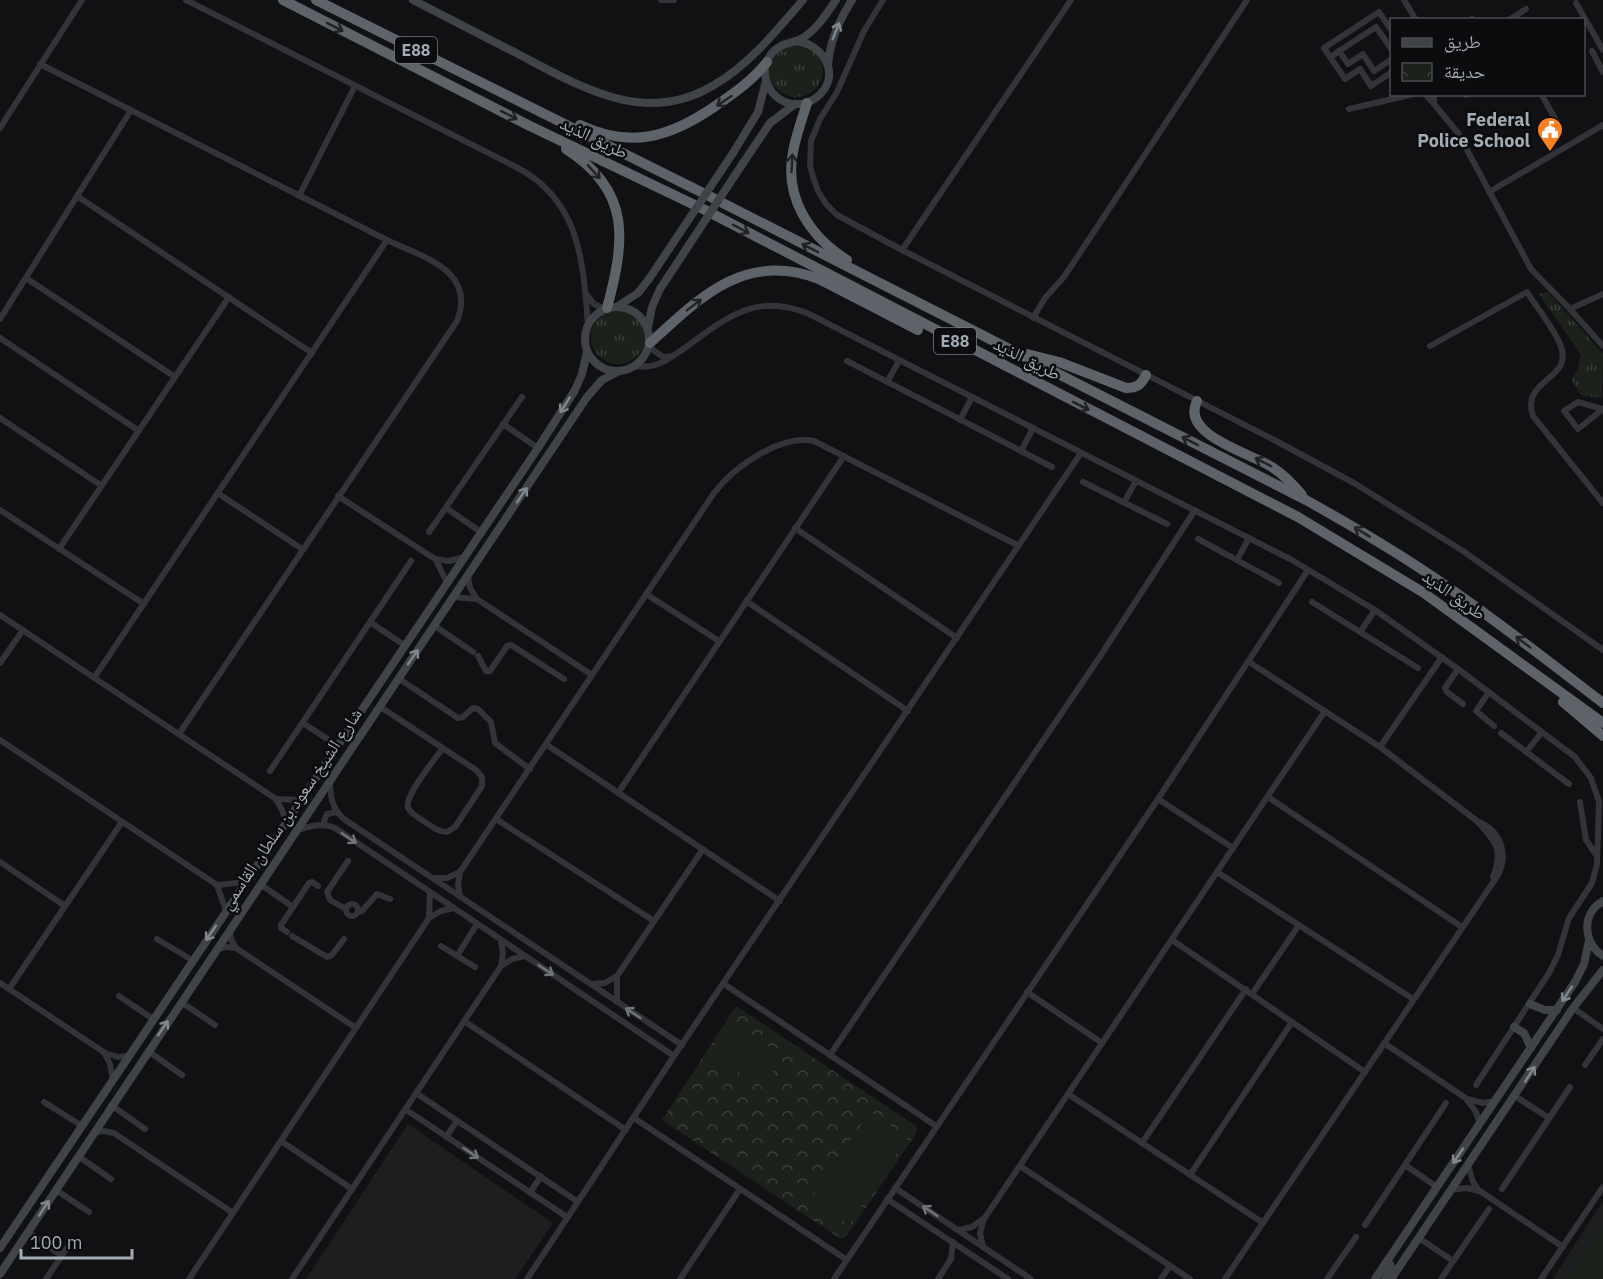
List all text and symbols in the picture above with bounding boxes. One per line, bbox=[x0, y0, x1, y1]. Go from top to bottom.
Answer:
legend bbox=[1390, 18, 1585, 96]
one-way arrow bbox=[326, 21, 344, 33]
one-way arrow bbox=[831, 22, 842, 41]
text: طريق bbox=[1444, 30, 1481, 53]
road number: E88 bbox=[395, 37, 437, 63]
text: حديقة bbox=[1444, 60, 1485, 83]
one-way arrow bbox=[716, 95, 732, 107]
place label: Federal Police School bbox=[1417, 108, 1531, 152]
one-way arrow bbox=[500, 109, 517, 121]
street label: طريق الذيد bbox=[557, 111, 632, 164]
public building icon: Federal Police School bbox=[1535, 115, 1565, 153]
one-way arrow bbox=[786, 153, 797, 173]
one-way arrow bbox=[587, 165, 601, 180]
one-way arrow bbox=[731, 224, 749, 235]
one-way arrow bbox=[802, 242, 820, 253]
one-way arrow bbox=[686, 299, 702, 311]
road number: E88 bbox=[934, 328, 976, 354]
street label: طريق الذيد bbox=[990, 332, 1065, 385]
one-way arrow bbox=[559, 396, 571, 413]
one-way arrow bbox=[1072, 401, 1090, 412]
one-way arrow bbox=[1182, 434, 1200, 446]
one-way arrow bbox=[1254, 456, 1272, 468]
one-way arrow bbox=[516, 487, 528, 504]
one-way arrow bbox=[1354, 526, 1371, 538]
street label: طريق الذيد bbox=[1418, 564, 1491, 625]
one-way arrow bbox=[1516, 636, 1532, 649]
one-way arrow bbox=[407, 649, 419, 666]
street label: شارع الشيخ سعود بن سلطان القاسمي bbox=[214, 703, 370, 916]
one-way arrow bbox=[340, 832, 357, 844]
one-way arrow bbox=[205, 924, 217, 941]
one-way arrow bbox=[537, 964, 553, 976]
one-way arrow bbox=[1561, 985, 1573, 1002]
one-way arrow bbox=[625, 1006, 642, 1018]
one-way arrow bbox=[157, 1019, 170, 1036]
one-way arrow bbox=[1524, 1066, 1536, 1083]
one-way arrow bbox=[1452, 1147, 1464, 1163]
one-way arrow bbox=[462, 1148, 479, 1160]
one-way arrow bbox=[38, 1200, 50, 1216]
one-way arrow bbox=[922, 1205, 939, 1218]
scale bar bbox=[21, 1222, 132, 1260]
text: 100 m bbox=[30, 1231, 82, 1254]

